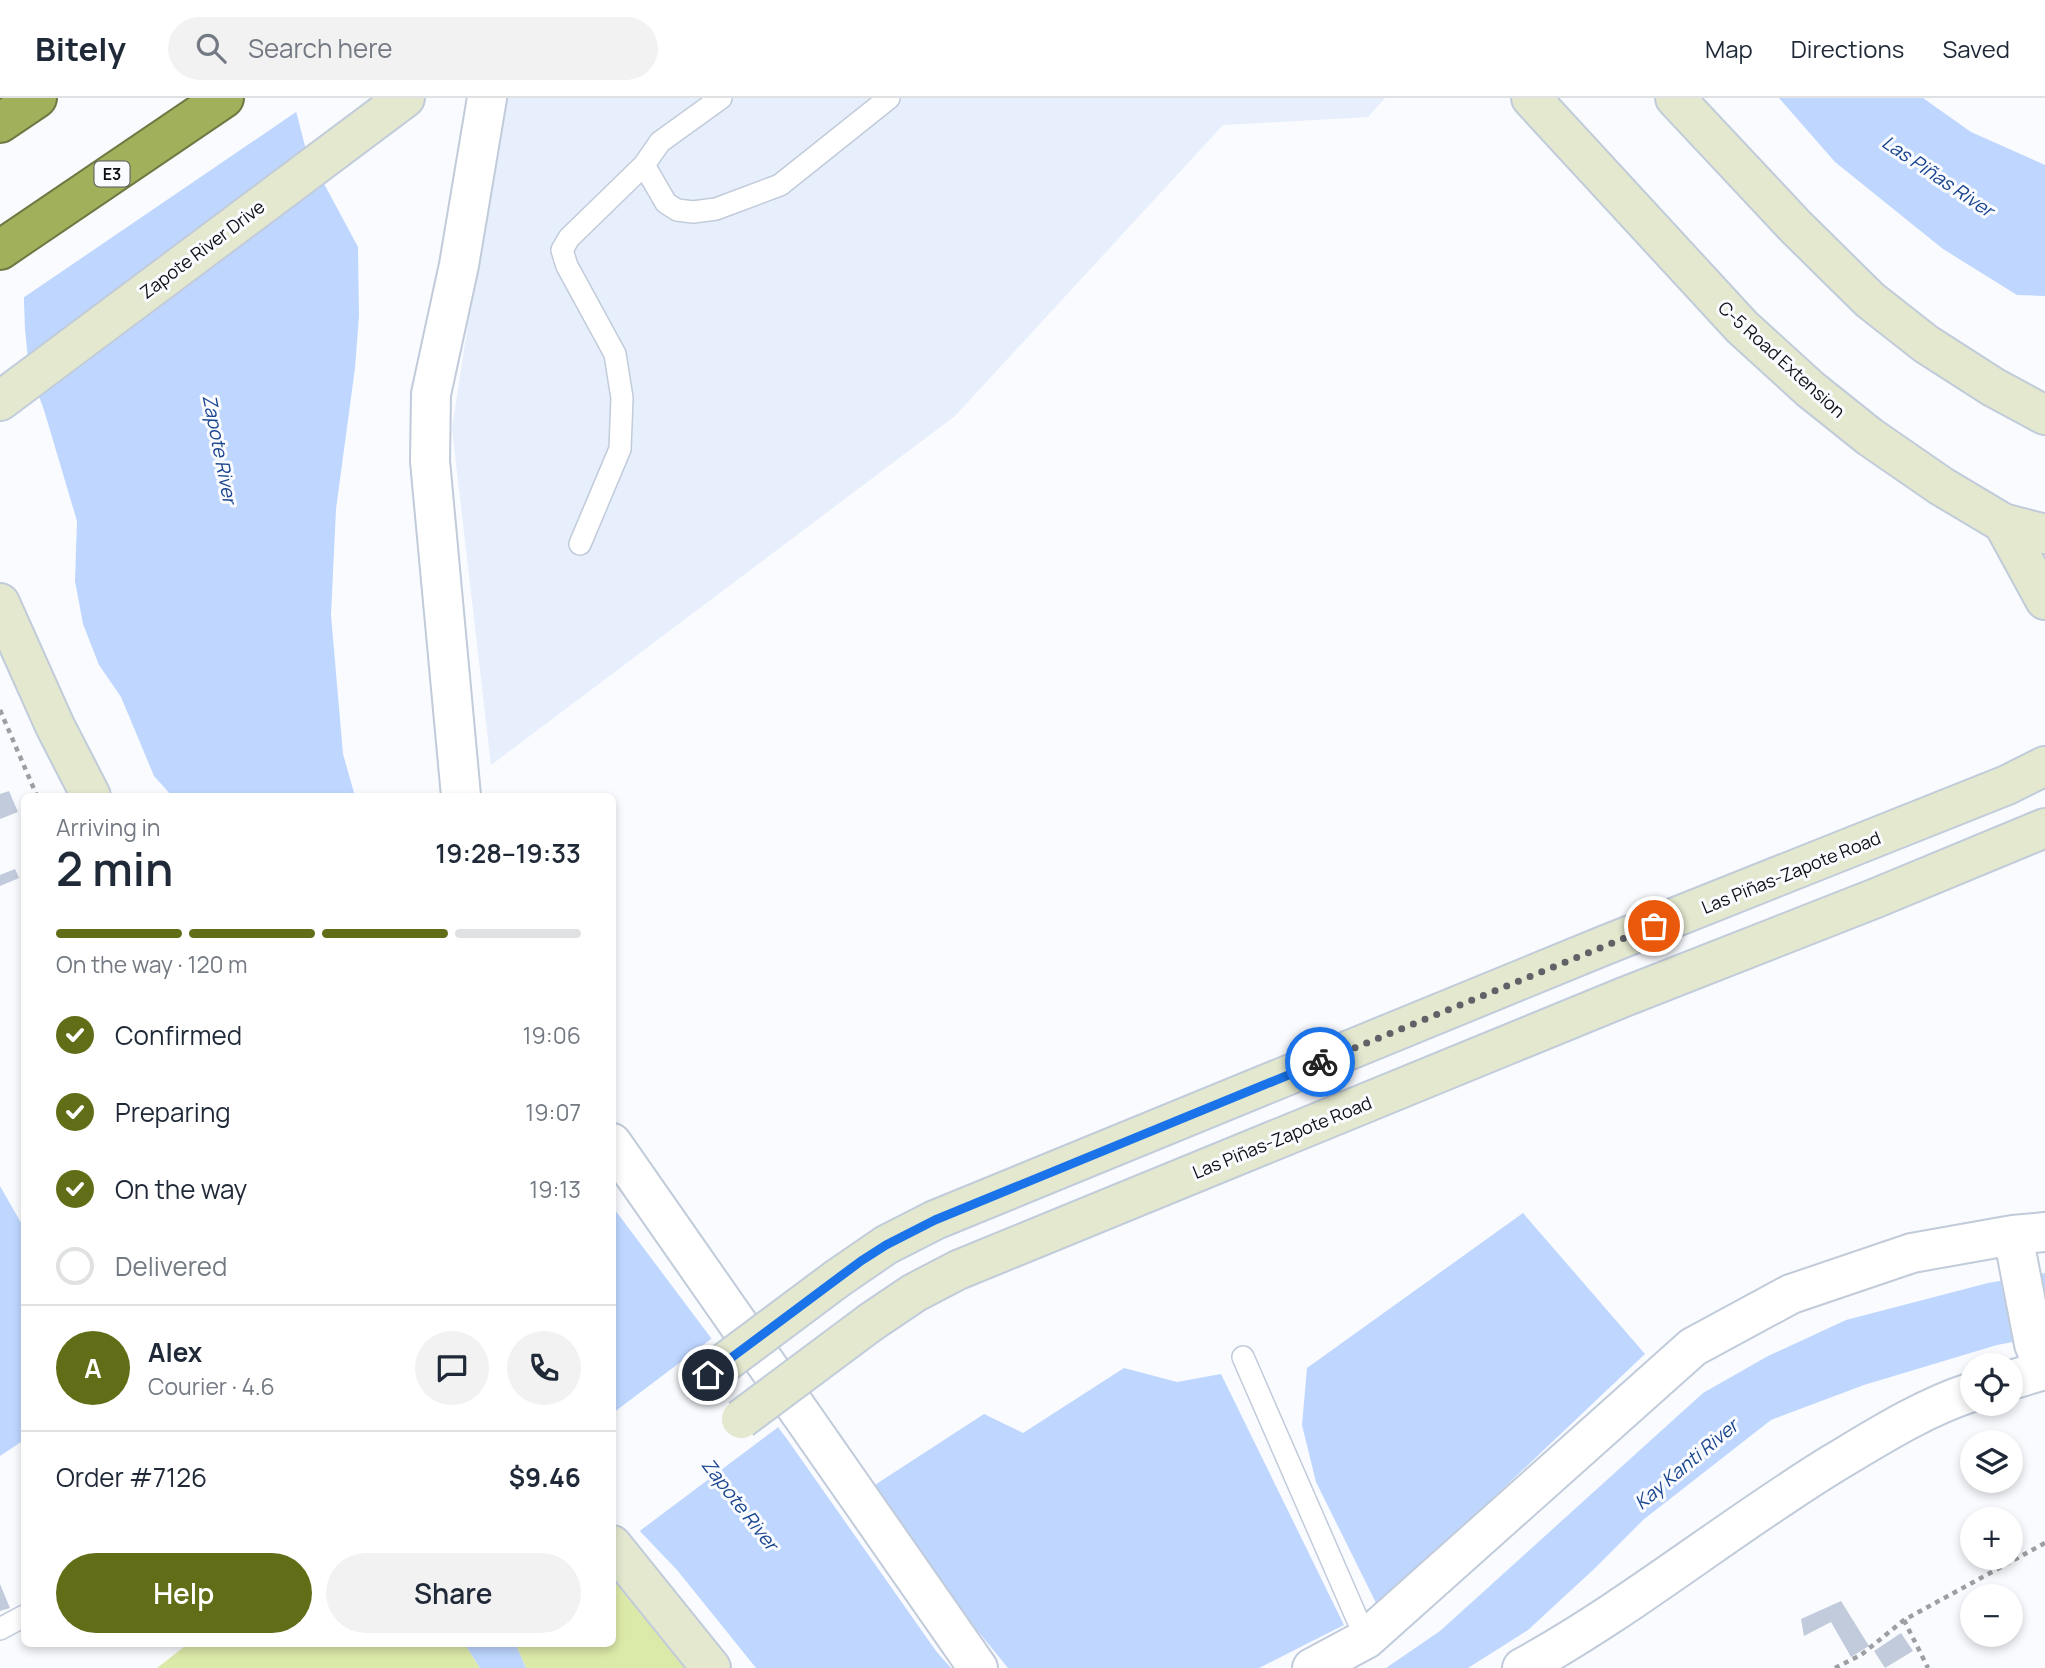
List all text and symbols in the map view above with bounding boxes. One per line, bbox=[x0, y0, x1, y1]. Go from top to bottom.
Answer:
search box bbox=[168, 17, 658, 80]
text: Bitely bbox=[35, 26, 126, 71]
icon: search bbox=[192, 29, 230, 67]
text: Search here bbox=[248, 30, 393, 66]
text: Map bbox=[1705, 32, 1753, 65]
text: Directions bbox=[1791, 32, 1904, 65]
text: Saved bbox=[1942, 32, 2010, 65]
water label: Las Piñas River bbox=[1877, 129, 2001, 224]
road number: E3 bbox=[94, 162, 130, 186]
street label: Zapote River Drive bbox=[135, 194, 269, 304]
street label: C-5 Road Extension bbox=[1713, 295, 1851, 423]
water label: Zapote River bbox=[197, 392, 244, 508]
text: Arriving in bbox=[56, 811, 161, 843]
street label: Las Piñas-Zapote Road bbox=[1698, 825, 1884, 919]
text: 19:28–19:33 bbox=[435, 835, 581, 871]
text: 2 min bbox=[56, 837, 173, 900]
pin bbox=[1624, 896, 1684, 956]
icon: bag bbox=[1635, 907, 1673, 945]
text: On the way · 120 m bbox=[56, 948, 248, 980]
icon: check bbox=[56, 1016, 94, 1054]
text: Confirmed bbox=[115, 1017, 242, 1053]
text: 19:06 bbox=[523, 1019, 581, 1051]
courier bbox=[1285, 1027, 1355, 1097]
icon: bike bbox=[1301, 1043, 1339, 1081]
street label: Las Piñas-Zapote Road bbox=[1189, 1090, 1375, 1184]
icon: check bbox=[56, 1093, 94, 1131]
text: Preparing bbox=[115, 1094, 231, 1130]
text: 19:07 bbox=[525, 1096, 581, 1128]
icon: check bbox=[56, 1170, 94, 1208]
text: On the way bbox=[115, 1171, 247, 1207]
text: 19:13 bbox=[529, 1173, 581, 1205]
text: Delivered bbox=[115, 1248, 227, 1284]
button: chat bbox=[415, 1331, 489, 1405]
button: phone bbox=[507, 1331, 581, 1405]
text: Alex bbox=[148, 1334, 202, 1370]
pin bbox=[678, 1345, 738, 1405]
text: A bbox=[84, 1350, 102, 1386]
map controls bbox=[1960, 1353, 2023, 1647]
button: locate bbox=[1960, 1353, 2023, 1416]
icon: home bbox=[689, 1356, 727, 1394]
text: Courier · 4.6 bbox=[148, 1370, 275, 1402]
water label: Kay Kanti River bbox=[1629, 1412, 1745, 1515]
button: layers bbox=[1960, 1430, 2023, 1493]
water label: Zapote River bbox=[696, 1452, 786, 1557]
text: Order #7126 bbox=[56, 1459, 207, 1495]
text: $9.46 bbox=[509, 1459, 581, 1495]
button: + bbox=[1960, 1507, 2023, 1570]
button: Help bbox=[56, 1553, 312, 1633]
button: Share bbox=[326, 1553, 581, 1633]
button: − bbox=[1960, 1584, 2023, 1647]

